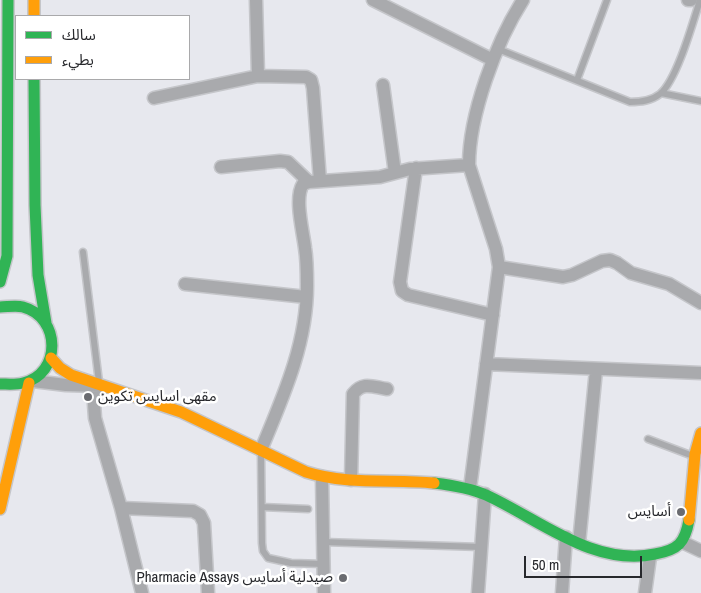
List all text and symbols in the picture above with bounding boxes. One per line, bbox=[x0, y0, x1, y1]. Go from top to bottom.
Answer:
legend bbox=[15, 15, 190, 80]
text: سالك bbox=[62, 24, 96, 45]
text: بطيء bbox=[62, 49, 94, 70]
place label: مقهى اسايس تكوين bbox=[98, 388, 217, 406]
marker: مقهى اسايس تكوين bbox=[82, 391, 94, 403]
place label: أسايس bbox=[628, 503, 671, 521]
marker: أسايس bbox=[675, 506, 687, 518]
scale bar bbox=[526, 546, 644, 578]
text: 50 m bbox=[532, 554, 559, 575]
place label: Pharmacie Assays صيدلية أسايس bbox=[137, 569, 333, 587]
marker: Pharmacie Assays صيدلية أسايس bbox=[337, 572, 349, 584]

